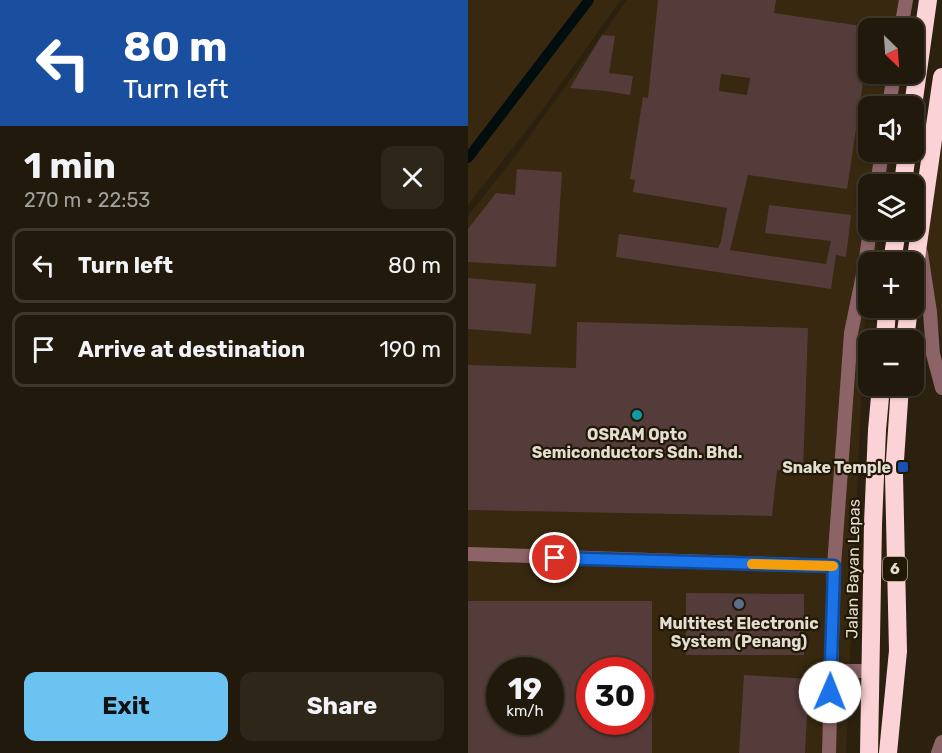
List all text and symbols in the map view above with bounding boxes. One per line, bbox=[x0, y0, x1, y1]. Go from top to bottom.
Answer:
north arrow bbox=[858, 18, 924, 84]
map controls bbox=[858, 18, 924, 396]
text: 80 m bbox=[123, 22, 227, 72]
icon: left bbox=[24, 24, 102, 102]
text: Turn left bbox=[123, 73, 228, 105]
button: sound bbox=[858, 96, 924, 162]
text: 1 min bbox=[24, 144, 116, 187]
button: close bbox=[381, 146, 444, 209]
button: layers bbox=[858, 174, 924, 240]
text: 270 m · 22:53 bbox=[24, 188, 150, 212]
icon: left bbox=[27, 249, 60, 282]
text: Turn left bbox=[78, 252, 173, 279]
text: 80 m bbox=[388, 252, 441, 279]
button: + bbox=[858, 252, 924, 318]
button: − bbox=[858, 330, 924, 396]
icon: arrive bbox=[27, 333, 60, 366]
text: Arrive at destination bbox=[78, 336, 305, 363]
text: 190 m bbox=[380, 336, 441, 363]
marker: OSRAM Opto Semiconductors Sdn. Bhd. bbox=[630, 408, 644, 422]
place label: OSRAM Opto Semiconductors Sdn. Bhd. bbox=[532, 425, 742, 462]
place label: Snake Temple bbox=[782, 458, 891, 477]
marker: Snake Temple bbox=[896, 460, 910, 474]
street label: Jalan Bayan Lepas bbox=[842, 499, 864, 639]
pin bbox=[529, 532, 580, 583]
icon: arrive bbox=[538, 541, 571, 574]
road number: 6 bbox=[883, 557, 907, 581]
marker: Multitest Electronic System (Penang) bbox=[732, 597, 746, 611]
place label: Multitest Electronic System (Penang) bbox=[659, 614, 819, 651]
speed limit sign: 30 bbox=[576, 657, 654, 735]
position arrow bbox=[798, 660, 862, 724]
text: 19 bbox=[508, 671, 542, 707]
button: Exit bbox=[24, 672, 228, 741]
button: Share bbox=[240, 672, 444, 741]
text: km/h bbox=[506, 702, 544, 720]

